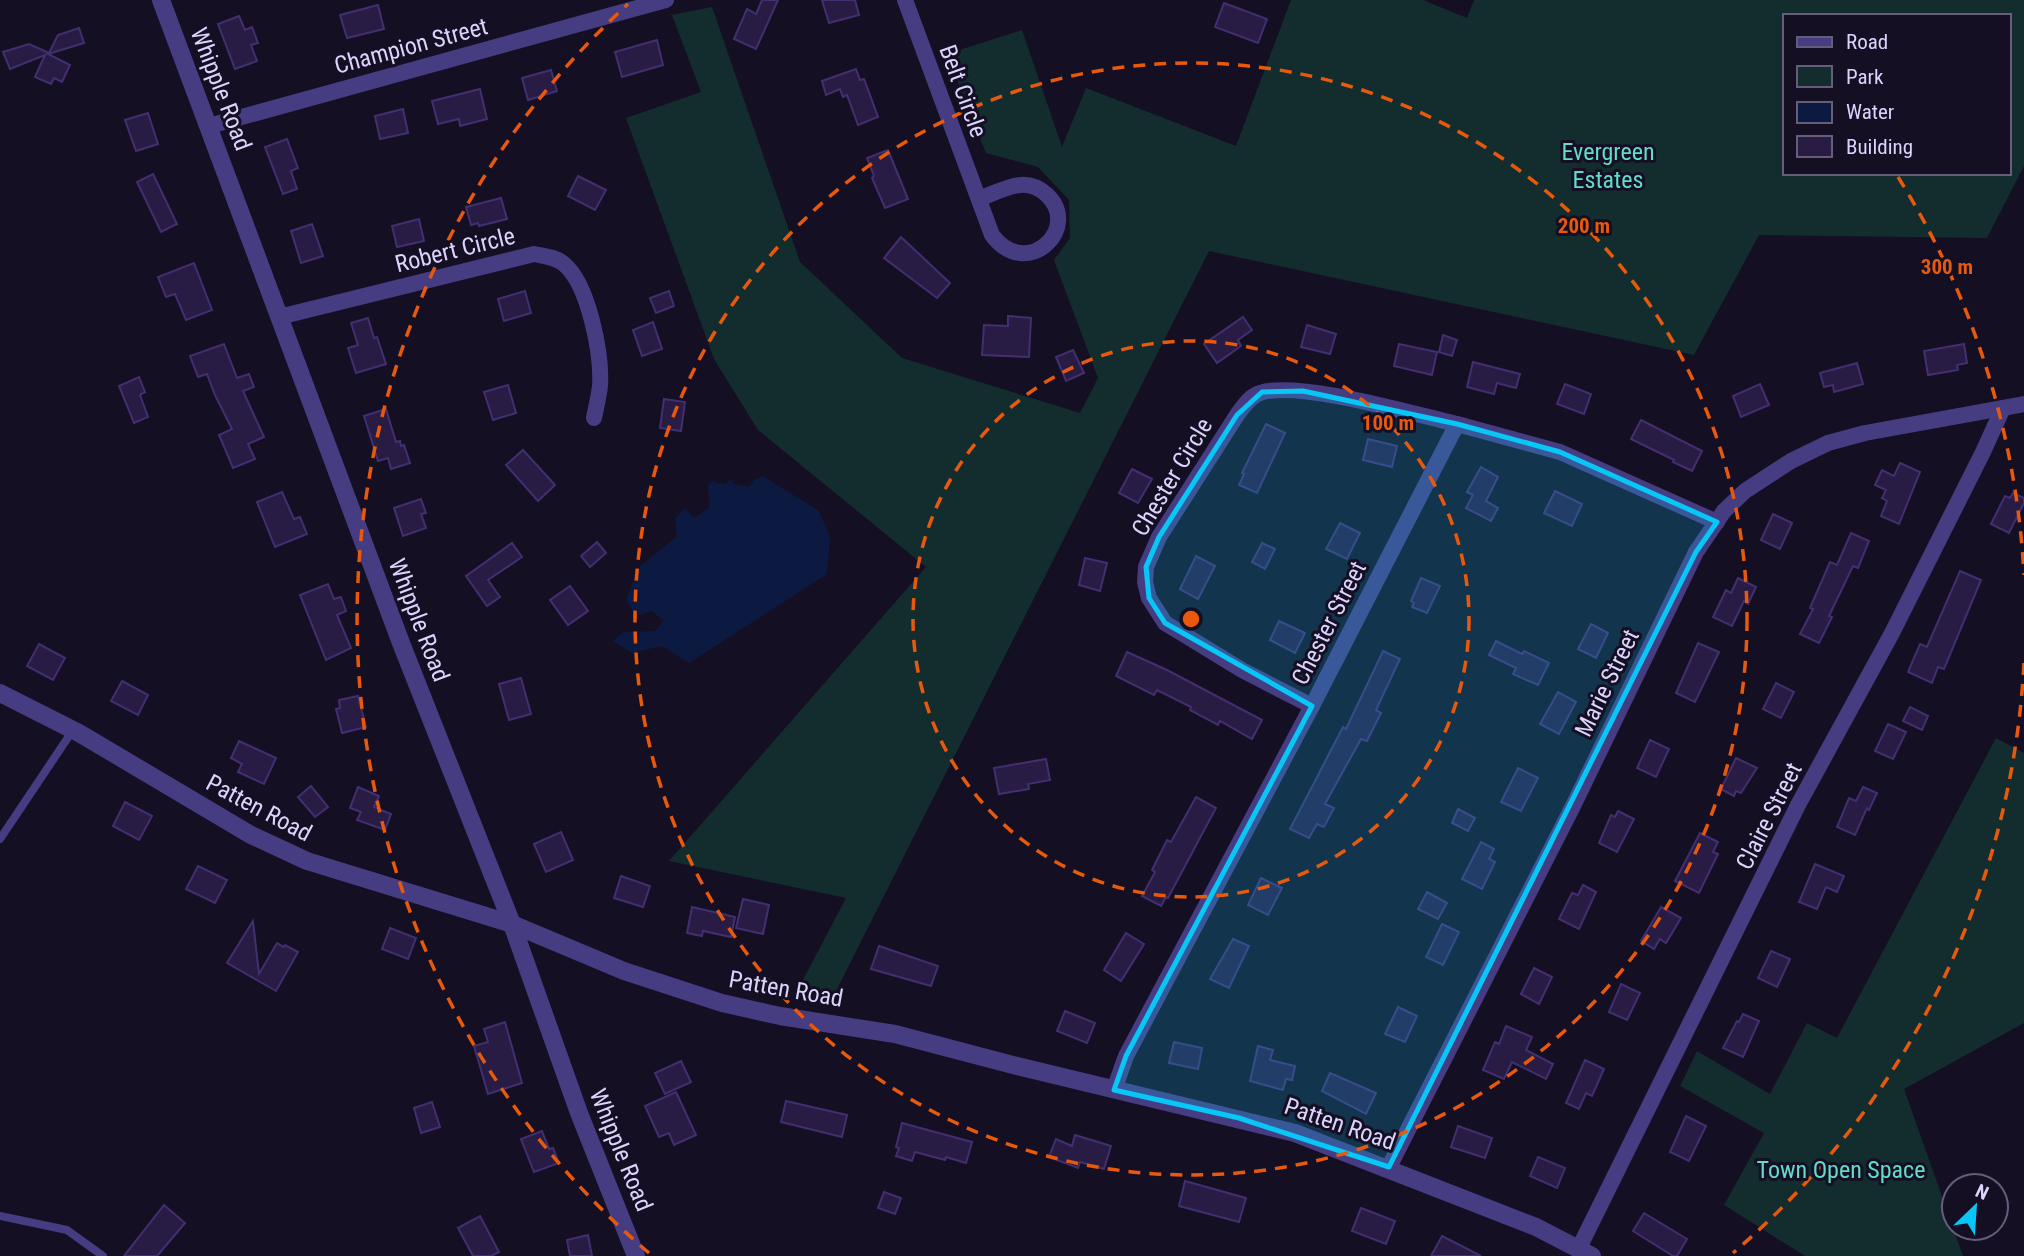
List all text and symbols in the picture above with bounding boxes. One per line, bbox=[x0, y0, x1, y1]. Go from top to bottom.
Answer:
street label: Champion Street bbox=[331, 12, 491, 80]
legend bbox=[1783, 14, 2010, 175]
street label: Whipple Road bbox=[185, 24, 257, 154]
text: Road bbox=[1846, 30, 1888, 54]
street label: Belt Circle bbox=[933, 41, 993, 141]
text: Park bbox=[1846, 65, 1884, 89]
text: Water bbox=[1846, 100, 1894, 124]
text: Building bbox=[1846, 135, 1913, 159]
park label: Evergreen Estates bbox=[1561, 138, 1655, 194]
text: 200 m bbox=[1558, 214, 1610, 238]
street label: Robert Circle bbox=[392, 222, 518, 278]
text: 300 m bbox=[1921, 255, 1973, 279]
text: 100 m bbox=[1362, 411, 1414, 435]
street label: Chester Circle bbox=[1126, 413, 1218, 541]
street label: Whipple Road bbox=[383, 555, 455, 685]
street label: Chester Street bbox=[1286, 557, 1372, 689]
centre of rings bbox=[1179, 607, 1203, 631]
street label: Marie Street bbox=[1569, 625, 1645, 741]
street label: Claire Street bbox=[1730, 758, 1808, 874]
street label: Patten Road bbox=[201, 769, 317, 847]
street label: Patten Road bbox=[727, 965, 845, 1013]
street label: Whipple Road bbox=[584, 1085, 658, 1215]
street label: Patten Road bbox=[1281, 1092, 1399, 1156]
park label: Town Open Space bbox=[1757, 1156, 1925, 1184]
north arrow bbox=[1940, 1172, 2010, 1242]
text: N bbox=[1972, 1179, 1992, 1205]

